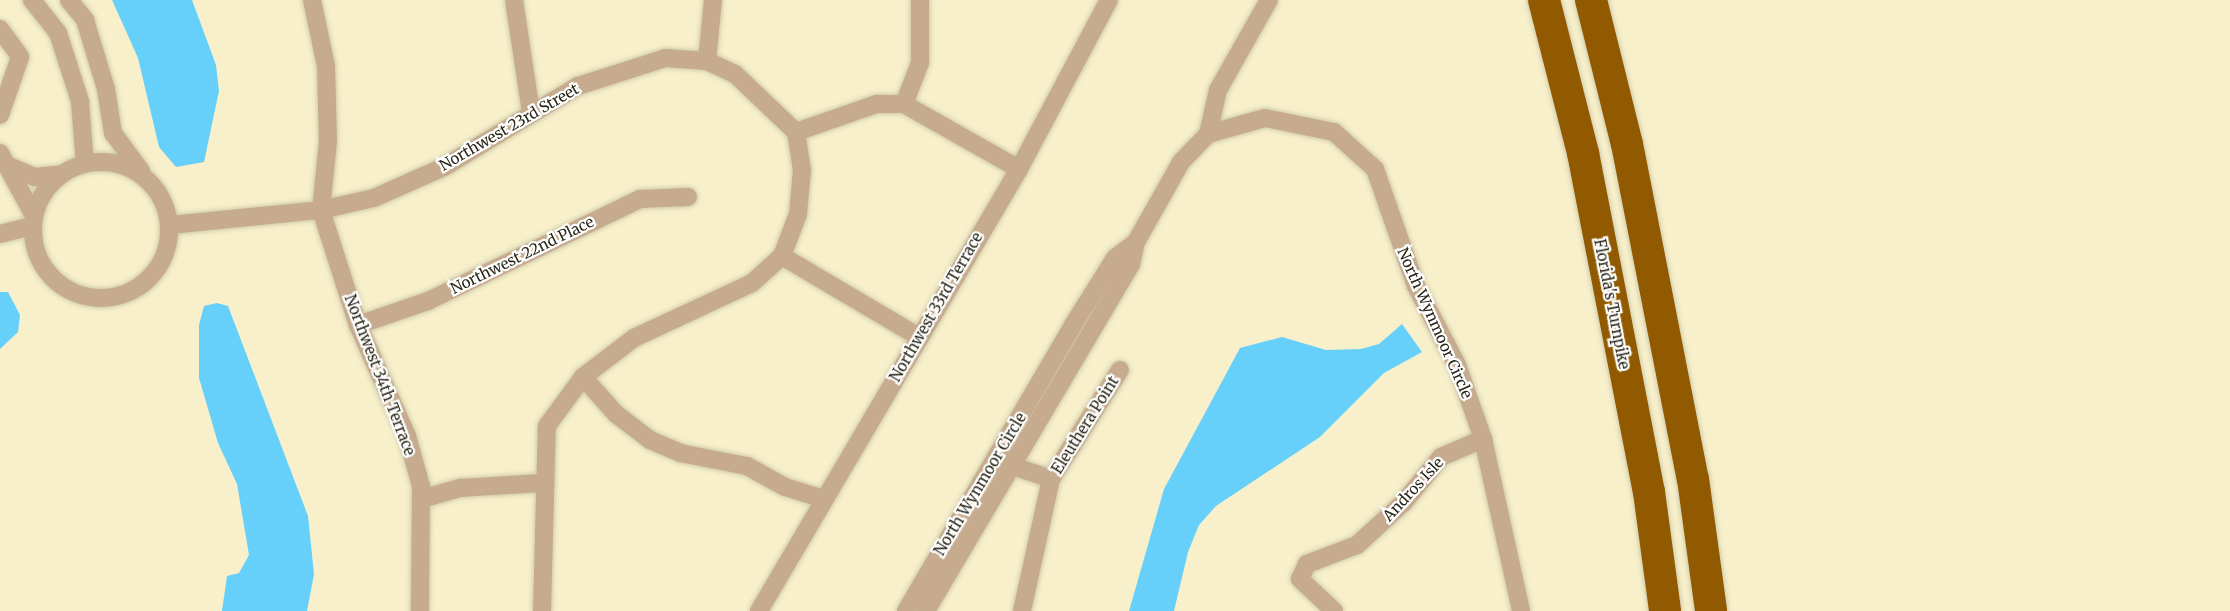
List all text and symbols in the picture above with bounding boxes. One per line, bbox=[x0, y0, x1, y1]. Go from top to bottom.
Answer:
street label: Northwest 23rd Street bbox=[436, 80, 582, 174]
street label: Northwest 22nd Place bbox=[447, 212, 597, 298]
street label: Northwest 33rd Terrace bbox=[886, 229, 986, 385]
street label: Florida's Turnpike bbox=[1591, 237, 1633, 371]
street label: North Wynmoor Circle bbox=[1394, 245, 1476, 401]
street label: Northwest 34th Terrace bbox=[341, 292, 419, 458]
street label: Eleuthera Point bbox=[1048, 373, 1122, 477]
street label: North Wynmoor Circle bbox=[930, 409, 1030, 559]
street label: Andros Isle bbox=[1379, 453, 1447, 525]

